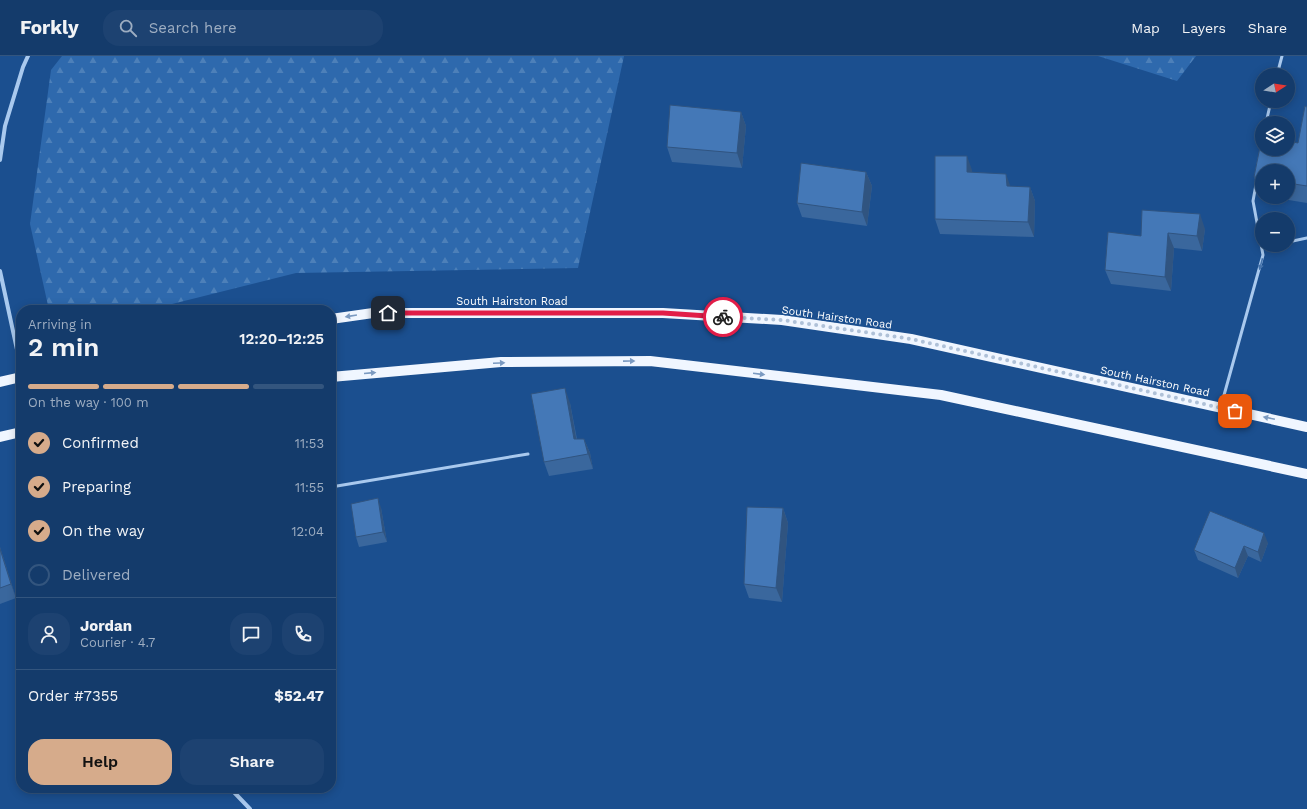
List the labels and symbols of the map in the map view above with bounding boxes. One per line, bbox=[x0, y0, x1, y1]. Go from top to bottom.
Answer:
north arrow bbox=[1255, 68, 1295, 108]
one-way arrow bbox=[1257, 258, 1263, 271]
street label: South Hairston Road bbox=[456, 295, 568, 308]
pin bbox=[371, 296, 405, 330]
courier bbox=[703, 297, 743, 337]
street label: South Hairston Road bbox=[781, 303, 893, 332]
one-way arrow bbox=[345, 313, 357, 319]
one-way arrow bbox=[623, 358, 636, 364]
one-way arrow bbox=[493, 359, 505, 366]
street label: South Hairston Road bbox=[1099, 364, 1211, 399]
one-way arrow bbox=[364, 370, 376, 377]
one-way arrow bbox=[753, 371, 765, 377]
pin bbox=[1218, 394, 1252, 428]
one-way arrow bbox=[1263, 415, 1275, 421]

